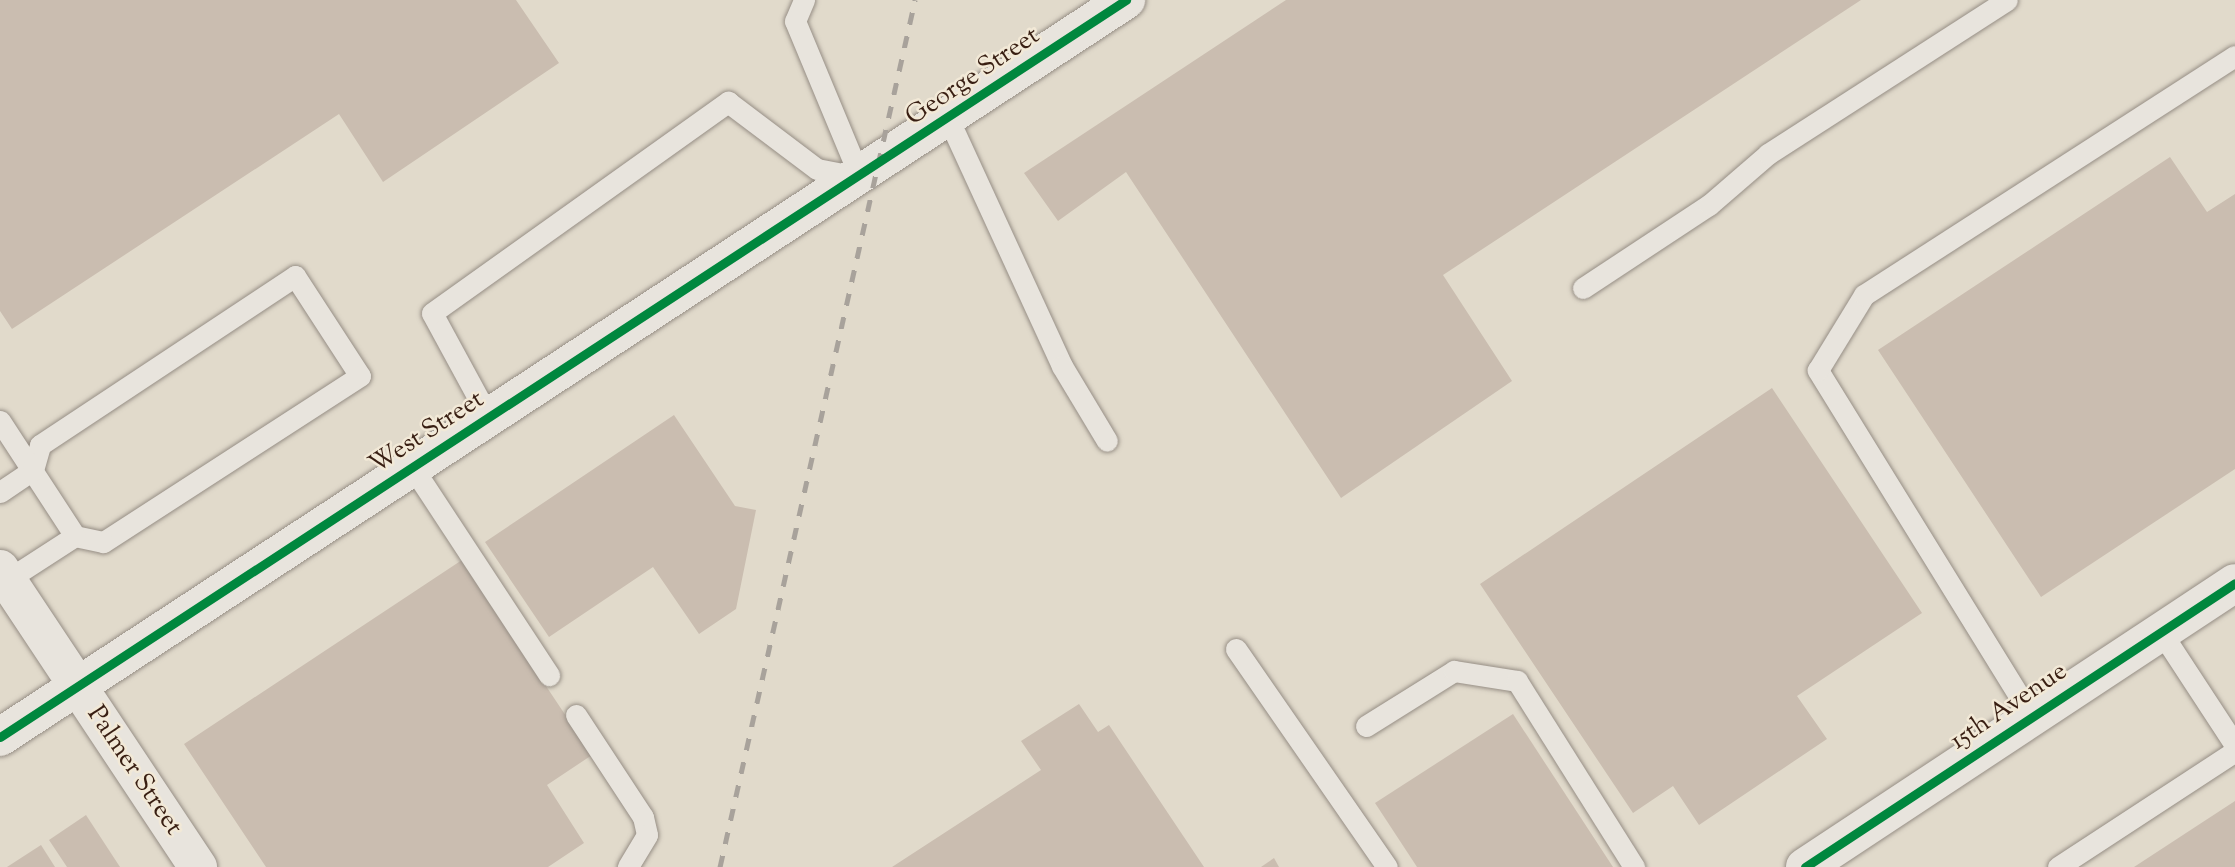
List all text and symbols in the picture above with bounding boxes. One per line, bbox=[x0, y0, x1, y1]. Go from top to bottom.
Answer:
street label: George Street bbox=[900, 21, 1046, 133]
street label: West Street bbox=[364, 384, 490, 482]
street label: 15th Avenue bbox=[1945, 657, 2073, 757]
street label: Palmer Street bbox=[79, 700, 189, 842]

